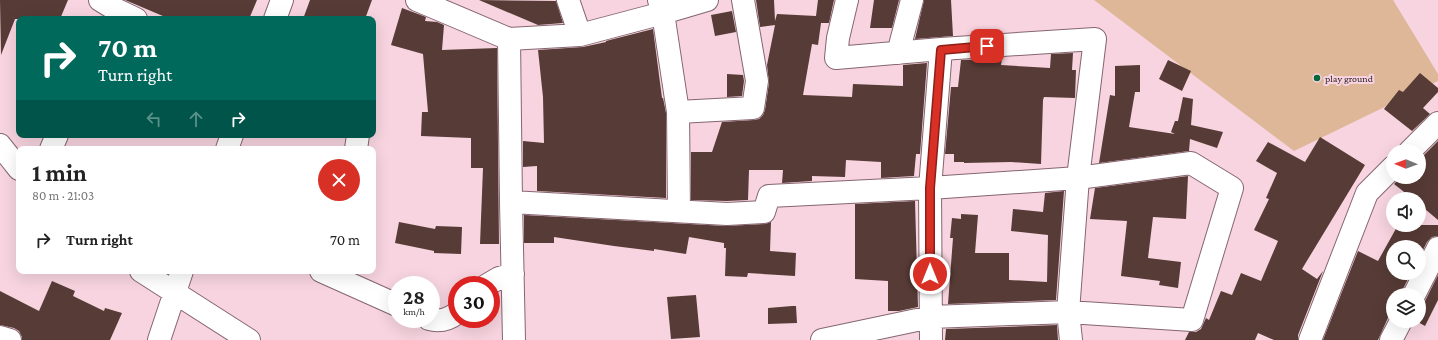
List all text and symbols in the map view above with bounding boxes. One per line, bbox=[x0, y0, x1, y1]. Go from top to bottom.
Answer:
pin bbox=[970, 29, 1004, 63]
icon: right bbox=[32, 32, 84, 84]
text: 70 m bbox=[98, 32, 157, 63]
icon: arrive bbox=[976, 35, 998, 57]
text: Turn right bbox=[98, 65, 172, 85]
marker: play ground bbox=[1312, 73, 1322, 83]
place label: play ground bbox=[1325, 73, 1374, 84]
icon: left bbox=[143, 108, 165, 130]
icon: ahead bbox=[185, 108, 207, 130]
icon: right bbox=[227, 108, 249, 130]
north arrow bbox=[1386, 144, 1426, 184]
map controls bbox=[1386, 144, 1426, 328]
text: 1 min bbox=[32, 159, 87, 186]
button: close bbox=[318, 159, 360, 201]
text: 80 m · 21:03 bbox=[32, 188, 94, 203]
button: sound bbox=[1386, 192, 1426, 232]
icon: right bbox=[32, 229, 54, 251]
text: Turn right bbox=[66, 232, 133, 248]
text: 70 m bbox=[330, 232, 360, 248]
button: search bbox=[1386, 240, 1426, 280]
position arrow bbox=[909, 253, 951, 295]
speed limit sign: 30 bbox=[448, 276, 500, 328]
text: 28 bbox=[403, 286, 425, 308]
button: layers bbox=[1386, 288, 1426, 328]
text: km/h bbox=[403, 306, 425, 317]

